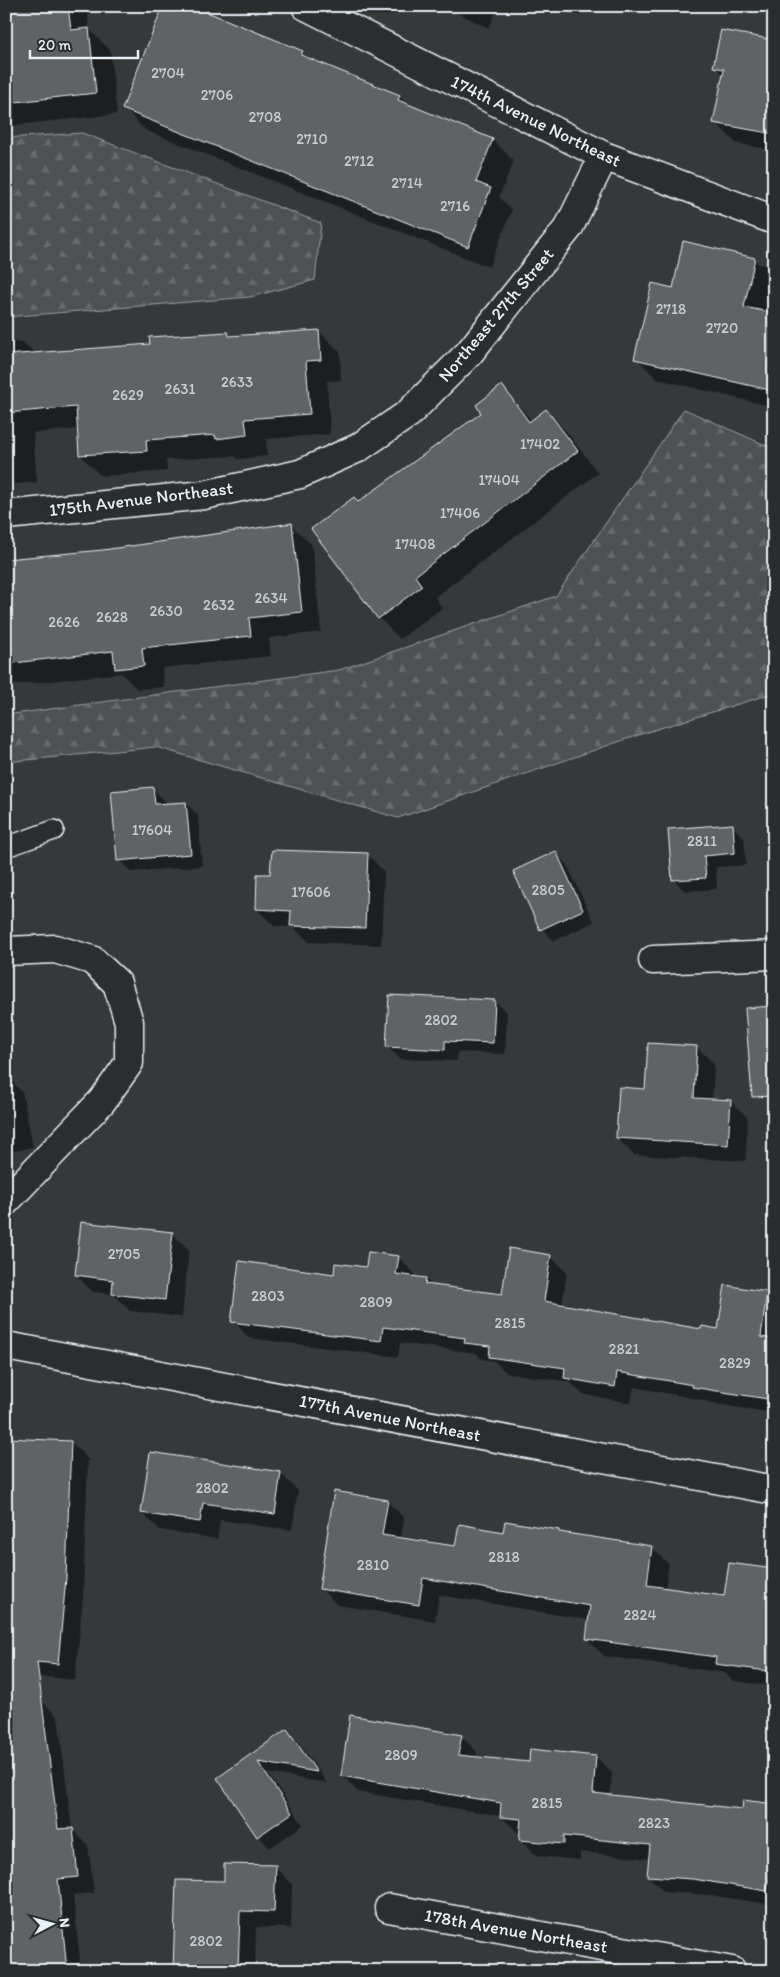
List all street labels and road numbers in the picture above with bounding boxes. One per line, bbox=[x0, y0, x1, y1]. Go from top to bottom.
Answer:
street label: 174th Avenue Northeast bbox=[447, 70, 625, 172]
street label: Northeast 27th Street bbox=[433, 243, 559, 387]
street label: 175th Avenue Northeast bbox=[48, 477, 234, 521]
street label: 177th Avenue Northeast bbox=[297, 1390, 483, 1446]
street label: 178th Avenue Northeast bbox=[423, 1904, 610, 1958]

